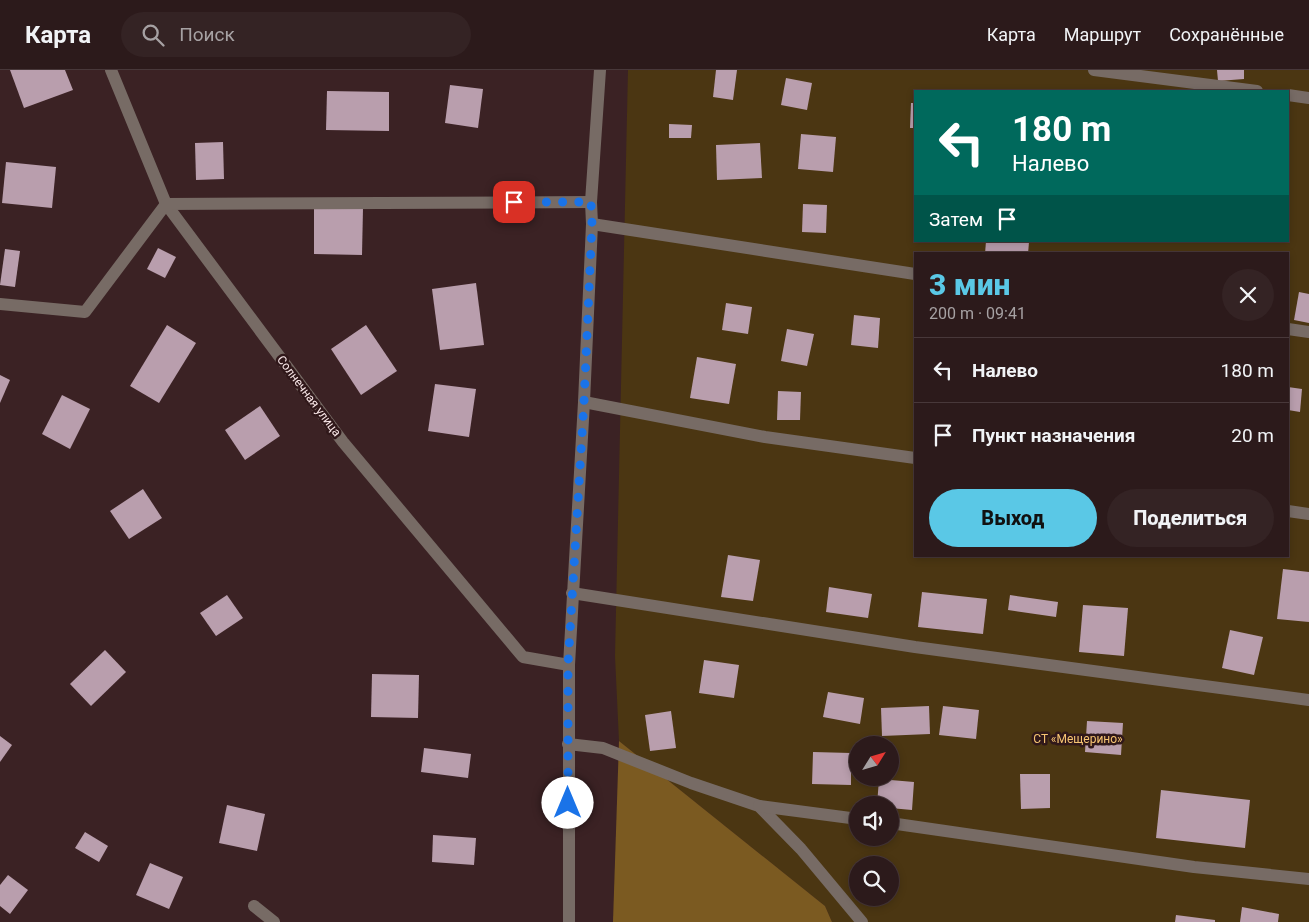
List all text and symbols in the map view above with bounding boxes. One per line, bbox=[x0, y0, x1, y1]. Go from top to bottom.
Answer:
search box bbox=[121, 12, 471, 57]
text: Карта bbox=[25, 21, 91, 49]
icon: search bbox=[139, 21, 167, 49]
text: Поиск bbox=[179, 23, 235, 46]
text: Карта bbox=[987, 24, 1036, 45]
text: Маршрут bbox=[1064, 24, 1141, 45]
text: Сохранённые bbox=[1169, 24, 1284, 45]
text: 180 m bbox=[1012, 109, 1111, 150]
icon: left bbox=[929, 110, 994, 175]
text: Налево bbox=[1012, 151, 1089, 176]
pin bbox=[493, 181, 535, 223]
icon: arrive bbox=[500, 188, 528, 216]
icon: arrive bbox=[993, 205, 1021, 233]
text: Затем bbox=[929, 208, 983, 231]
text: 3 мин bbox=[929, 267, 1010, 302]
button: close bbox=[1222, 269, 1274, 321]
text: 200 m · 09:41 bbox=[929, 304, 1026, 323]
street label: Солнечная улица bbox=[274, 353, 344, 439]
icon: left bbox=[929, 356, 957, 384]
text: Налево bbox=[972, 359, 1038, 382]
text: 180 m bbox=[1221, 359, 1274, 382]
icon: arrive bbox=[929, 421, 957, 449]
text: Пункт назначения bbox=[972, 424, 1135, 447]
text: 20 m bbox=[1231, 424, 1274, 447]
button: Выход bbox=[929, 489, 1097, 547]
button: Поделиться bbox=[1107, 489, 1274, 547]
park label: СТ «Мещерино» bbox=[1033, 732, 1123, 746]
north arrow bbox=[849, 736, 899, 786]
map controls bbox=[849, 736, 899, 906]
position arrow bbox=[541, 776, 593, 828]
button: sound bbox=[849, 796, 899, 846]
button: search bbox=[849, 856, 899, 906]

